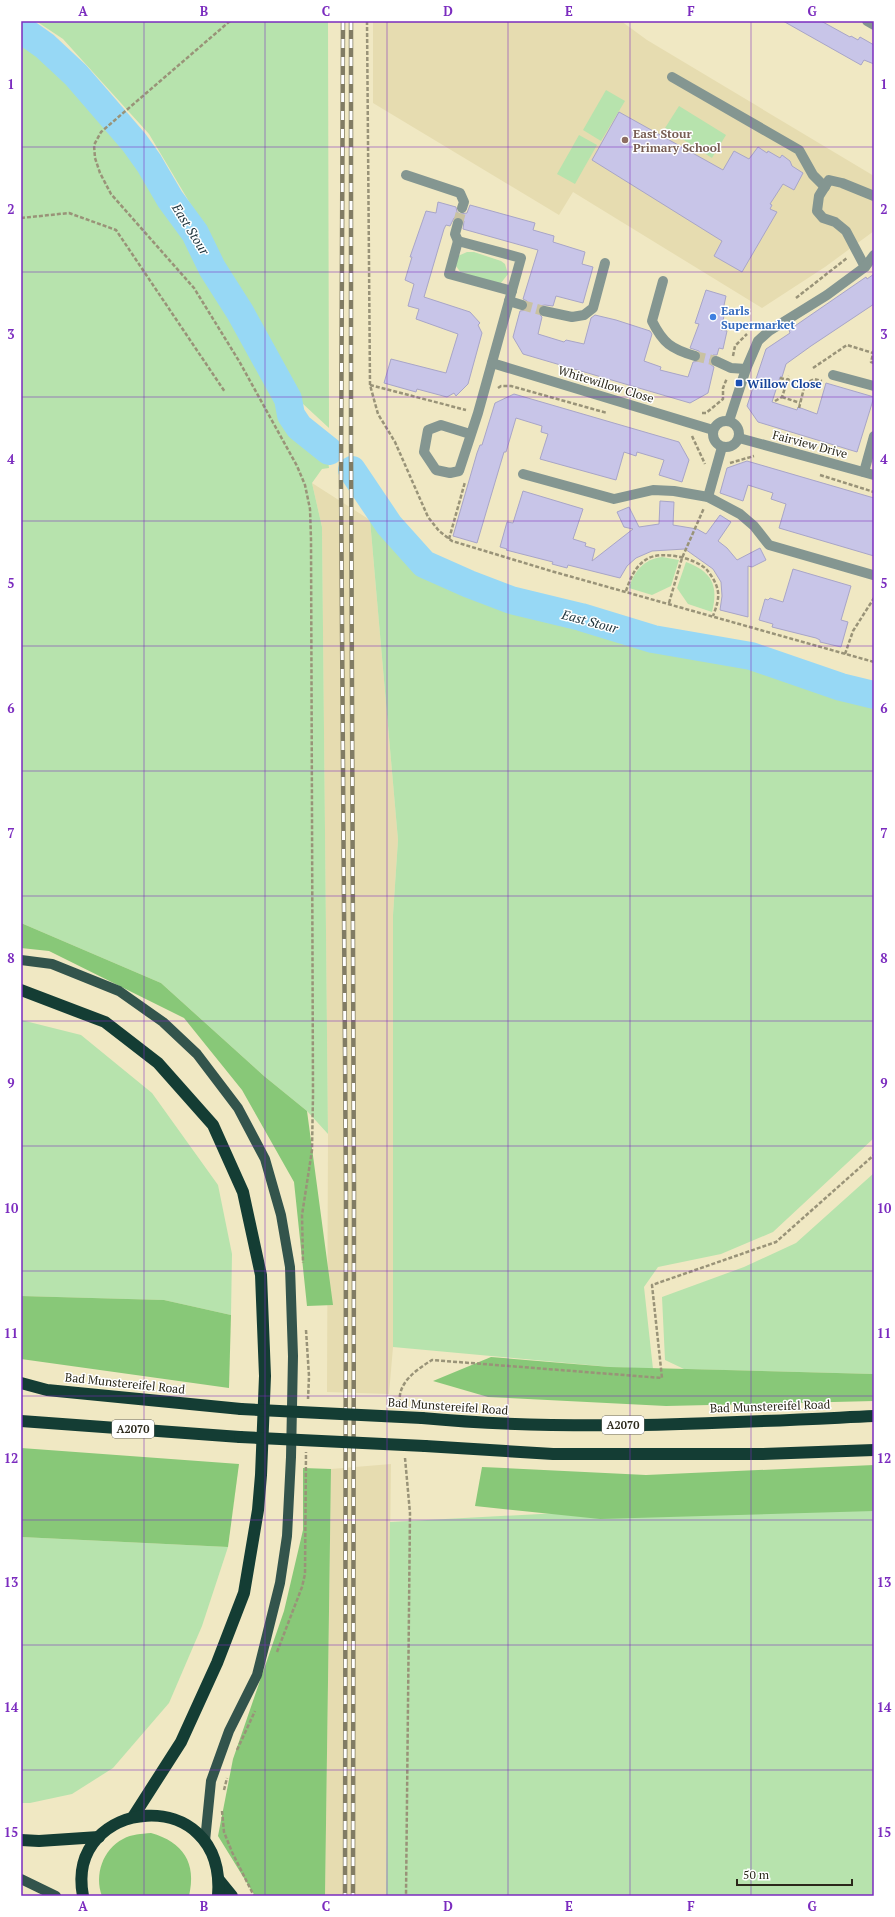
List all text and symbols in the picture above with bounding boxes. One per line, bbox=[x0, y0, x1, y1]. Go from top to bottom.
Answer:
text: A bbox=[78, 2, 88, 20]
text: B bbox=[200, 2, 208, 20]
text: C bbox=[322, 2, 330, 20]
text: D bbox=[443, 2, 453, 20]
text: E bbox=[565, 2, 573, 20]
text: F bbox=[687, 2, 695, 20]
text: G bbox=[807, 2, 817, 20]
text: 1 bbox=[7, 75, 15, 93]
text: 1 bbox=[880, 75, 888, 93]
place label: East Stour Primary School bbox=[633, 126, 721, 155]
marker: East Stour Primary School bbox=[620, 135, 630, 145]
water label: East Stour bbox=[168, 199, 214, 259]
text: 2 bbox=[7, 200, 15, 218]
text: 2 bbox=[880, 200, 888, 218]
place label: Earls Supermarket bbox=[721, 303, 795, 332]
marker: Earls Supermarket bbox=[708, 312, 718, 322]
text: 3 bbox=[7, 325, 15, 343]
text: 3 bbox=[880, 325, 888, 343]
street label: Whitewillow Close bbox=[556, 362, 656, 406]
place label: Willow Close bbox=[747, 376, 822, 391]
marker: Willow Close bbox=[734, 378, 744, 388]
street label: Fairview Drive bbox=[771, 427, 849, 461]
text: 4 bbox=[7, 450, 15, 468]
text: 4 bbox=[880, 450, 888, 468]
text: 5 bbox=[7, 574, 15, 592]
text: 5 bbox=[880, 574, 888, 592]
water label: East Stour bbox=[559, 605, 621, 637]
text: 6 bbox=[7, 699, 15, 717]
text: 6 bbox=[880, 699, 888, 717]
text: 7 bbox=[7, 824, 15, 842]
text: 7 bbox=[880, 824, 888, 842]
text: 8 bbox=[7, 949, 15, 967]
text: 8 bbox=[880, 949, 888, 967]
text: 9 bbox=[7, 1074, 15, 1092]
text: 9 bbox=[880, 1074, 888, 1092]
text: 10 bbox=[4, 1199, 19, 1217]
text: 10 bbox=[877, 1199, 892, 1217]
text: 11 bbox=[4, 1324, 18, 1342]
text: 11 bbox=[877, 1324, 891, 1342]
street label: Bad Munstereifel Road bbox=[64, 1369, 186, 1397]
street label: Bad Munstereifel Road bbox=[387, 1394, 509, 1418]
street label: Bad Munstereifel Road bbox=[709, 1396, 831, 1416]
road number: A2070 bbox=[602, 1416, 644, 1434]
road number: A2070 bbox=[112, 1420, 154, 1438]
text: 12 bbox=[4, 1449, 18, 1467]
text: 12 bbox=[877, 1449, 891, 1467]
text: 13 bbox=[4, 1573, 18, 1591]
text: 13 bbox=[877, 1573, 891, 1591]
text: 14 bbox=[4, 1698, 19, 1716]
text: 14 bbox=[877, 1698, 892, 1716]
text: 15 bbox=[4, 1823, 18, 1841]
text: 15 bbox=[877, 1823, 891, 1841]
scale bar bbox=[737, 1861, 852, 1887]
text: 50 m bbox=[743, 1867, 770, 1882]
text: A bbox=[78, 1897, 88, 1915]
text: B bbox=[200, 1897, 208, 1915]
text: C bbox=[322, 1897, 330, 1915]
text: D bbox=[443, 1897, 453, 1915]
text: E bbox=[565, 1897, 573, 1915]
text: F bbox=[687, 1897, 695, 1915]
text: G bbox=[807, 1897, 817, 1915]

